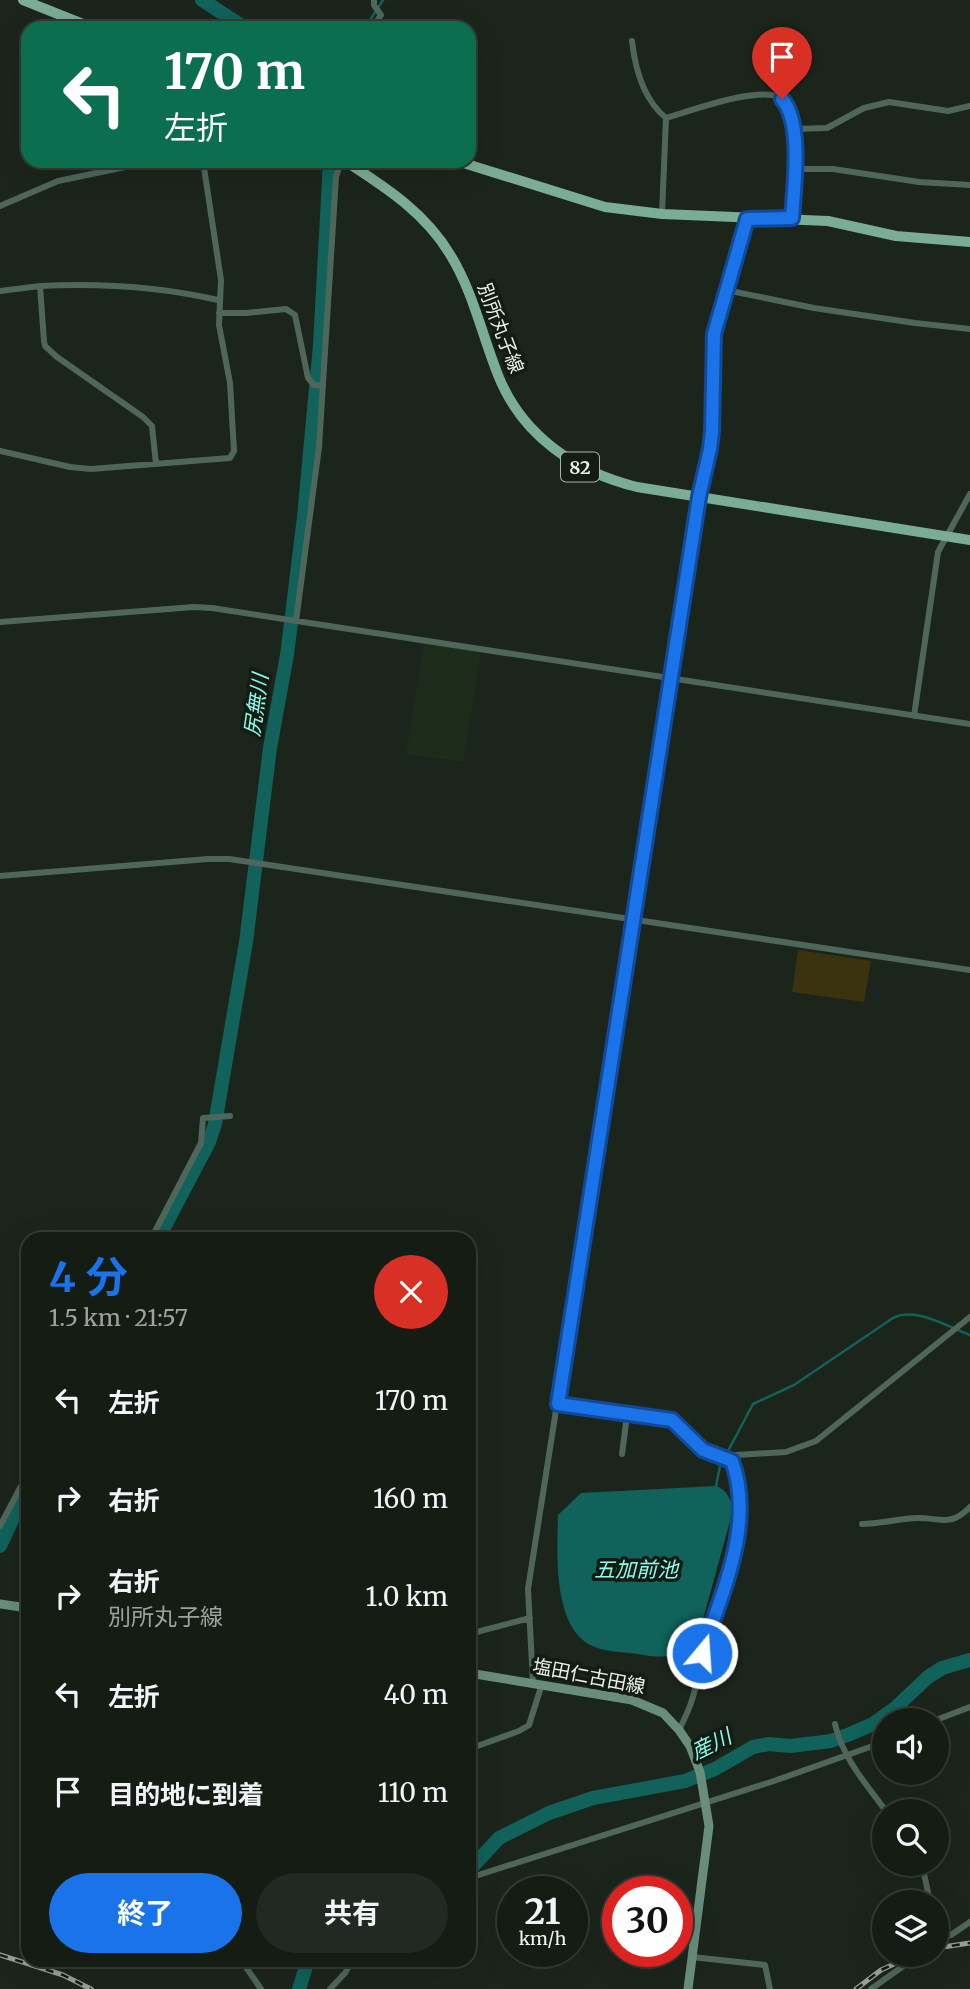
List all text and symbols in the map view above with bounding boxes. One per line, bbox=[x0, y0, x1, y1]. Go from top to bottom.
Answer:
pin bbox=[752, 27, 812, 99]
icon: arrive bbox=[763, 38, 801, 76]
text: 170 m bbox=[164, 41, 305, 102]
icon: left bbox=[49, 49, 140, 140]
text: 左折 bbox=[164, 108, 228, 148]
street label: 別所丸子線 bbox=[473, 279, 529, 377]
road number: 82 bbox=[561, 452, 599, 481]
water label: 尻無川 bbox=[238, 670, 274, 738]
text: 4 分 bbox=[49, 1251, 128, 1303]
button: close bbox=[374, 1255, 448, 1329]
text: 1.5 km · 21:57 bbox=[49, 1303, 188, 1332]
icon: left bbox=[49, 1381, 87, 1419]
text: 170 m bbox=[375, 1384, 448, 1417]
text: 左折 bbox=[108, 1386, 160, 1419]
icon: right bbox=[49, 1479, 87, 1517]
text: 160 m bbox=[373, 1482, 448, 1515]
text: 右折 bbox=[108, 1484, 160, 1517]
water label: 五加前池 bbox=[594, 1556, 680, 1583]
text: 右折 bbox=[108, 1565, 160, 1598]
icon: right bbox=[49, 1577, 87, 1615]
text: 1.0 km bbox=[365, 1580, 448, 1613]
text: 別所丸子線 bbox=[108, 1602, 223, 1631]
position arrow bbox=[665, 1616, 739, 1690]
street label: 塩田仁古田線 bbox=[531, 1653, 647, 1699]
icon: left bbox=[49, 1675, 87, 1713]
text: 40 m bbox=[384, 1678, 448, 1711]
text: 左折 bbox=[108, 1680, 160, 1713]
map controls bbox=[872, 1708, 949, 1967]
button: sound bbox=[872, 1708, 949, 1785]
water label: 産川 bbox=[686, 1722, 738, 1765]
icon: arrive bbox=[49, 1773, 87, 1811]
text: 110 m bbox=[378, 1776, 448, 1809]
text: 目的地に到着 bbox=[108, 1778, 264, 1811]
button: search bbox=[872, 1799, 949, 1876]
button: 終了 bbox=[49, 1873, 242, 1953]
button: 共有 bbox=[256, 1873, 448, 1953]
speed limit sign: 30 bbox=[602, 1876, 693, 1967]
text: 21 bbox=[525, 1890, 560, 1934]
button: layers bbox=[872, 1890, 949, 1967]
text: km/h bbox=[519, 1927, 566, 1950]

